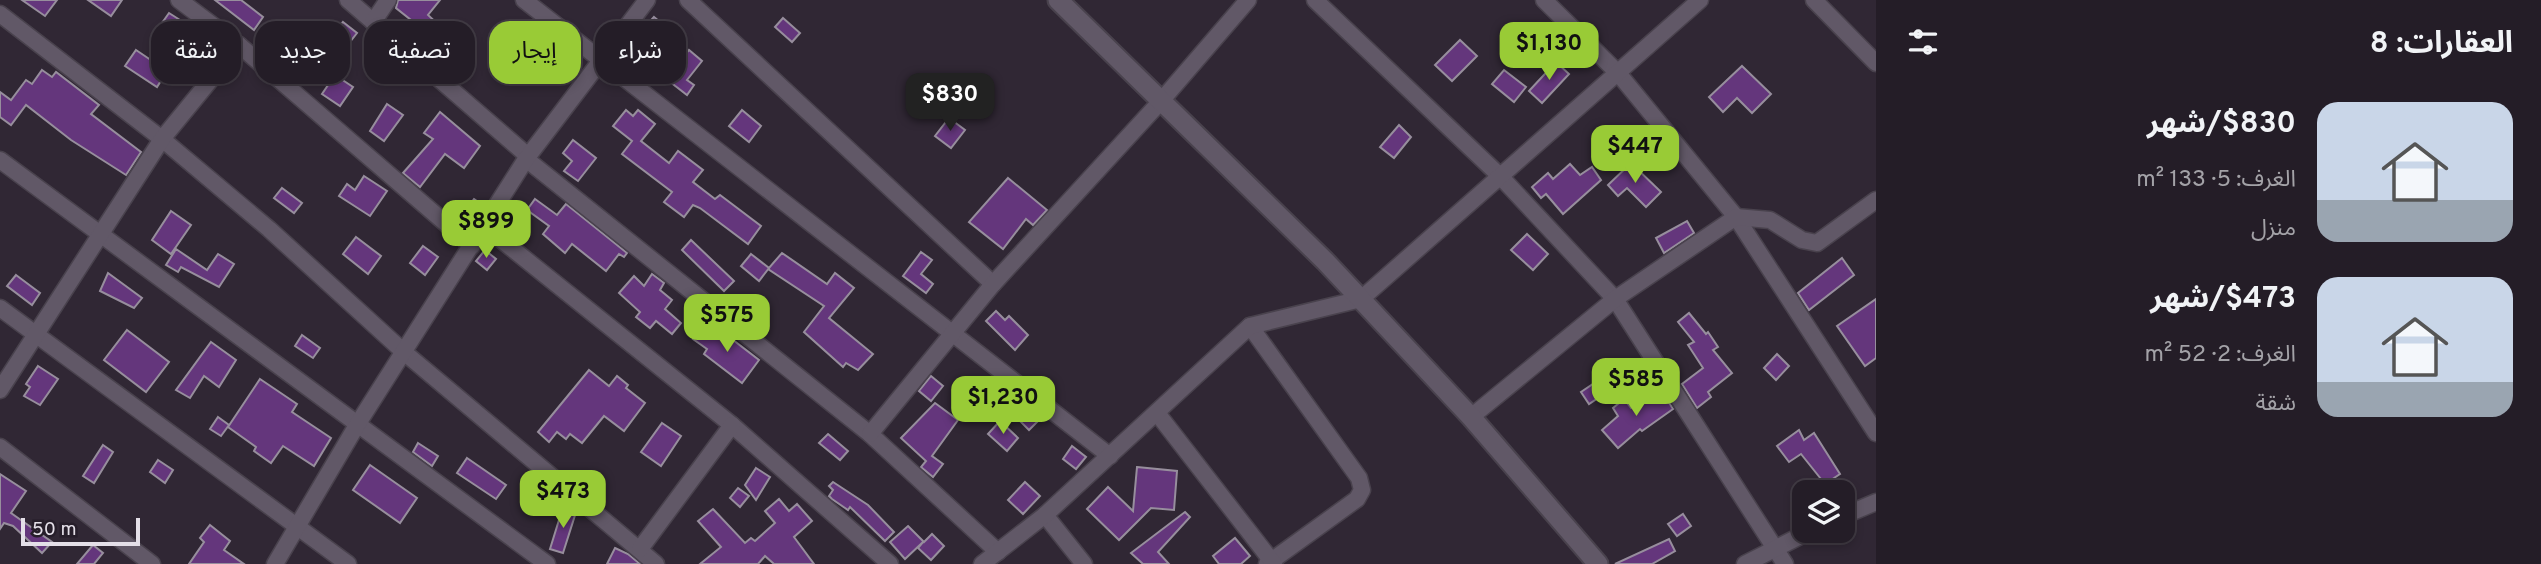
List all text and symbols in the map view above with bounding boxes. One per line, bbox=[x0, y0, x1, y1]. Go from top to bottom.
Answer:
chip: شقة bbox=[151, 21, 241, 84]
chip: جديد bbox=[255, 21, 350, 84]
chip: تصفية bbox=[364, 21, 475, 84]
chip: إيجار bbox=[489, 21, 581, 84]
chip: شراء bbox=[595, 21, 686, 84]
pin: $1,130 bbox=[1492, 22, 1606, 82]
icon: filters bbox=[1904, 23, 1942, 61]
text: العقارات: 8 bbox=[2370, 26, 2513, 63]
text: $1,130 bbox=[1516, 30, 1582, 59]
pin: $830 bbox=[909, 74, 991, 133]
text: $830 bbox=[922, 81, 978, 110]
text: $830/شهر bbox=[2147, 106, 2296, 143]
pin: $447 bbox=[1594, 125, 1676, 185]
icon: home bbox=[2373, 130, 2457, 214]
text: $447 bbox=[1607, 133, 1663, 162]
text: الغرف: 5 · 133 m² bbox=[2136, 166, 2296, 195]
pin: $899 bbox=[445, 201, 527, 260]
text: $899 bbox=[458, 208, 514, 237]
text: منزل bbox=[2251, 215, 2296, 244]
text: $473/شهر bbox=[2150, 281, 2296, 318]
pin: $575 bbox=[686, 294, 768, 354]
text: $575 bbox=[700, 302, 754, 331]
icon: home bbox=[2373, 305, 2457, 389]
text: الغرف: 2 · 52 m² bbox=[2145, 341, 2296, 370]
pin: $585 bbox=[1595, 358, 1677, 418]
text: $585 bbox=[1608, 366, 1664, 395]
pin: $1,230 bbox=[946, 376, 1060, 436]
text: $1,230 bbox=[967, 384, 1039, 413]
text: شقة bbox=[2255, 390, 2296, 419]
pin: $473 bbox=[522, 470, 604, 530]
text: $473 bbox=[536, 478, 590, 507]
map controls bbox=[1792, 480, 1855, 543]
button: layers bbox=[1792, 480, 1855, 543]
scale bar bbox=[21, 515, 140, 547]
text: 50 m bbox=[32, 518, 77, 542]

